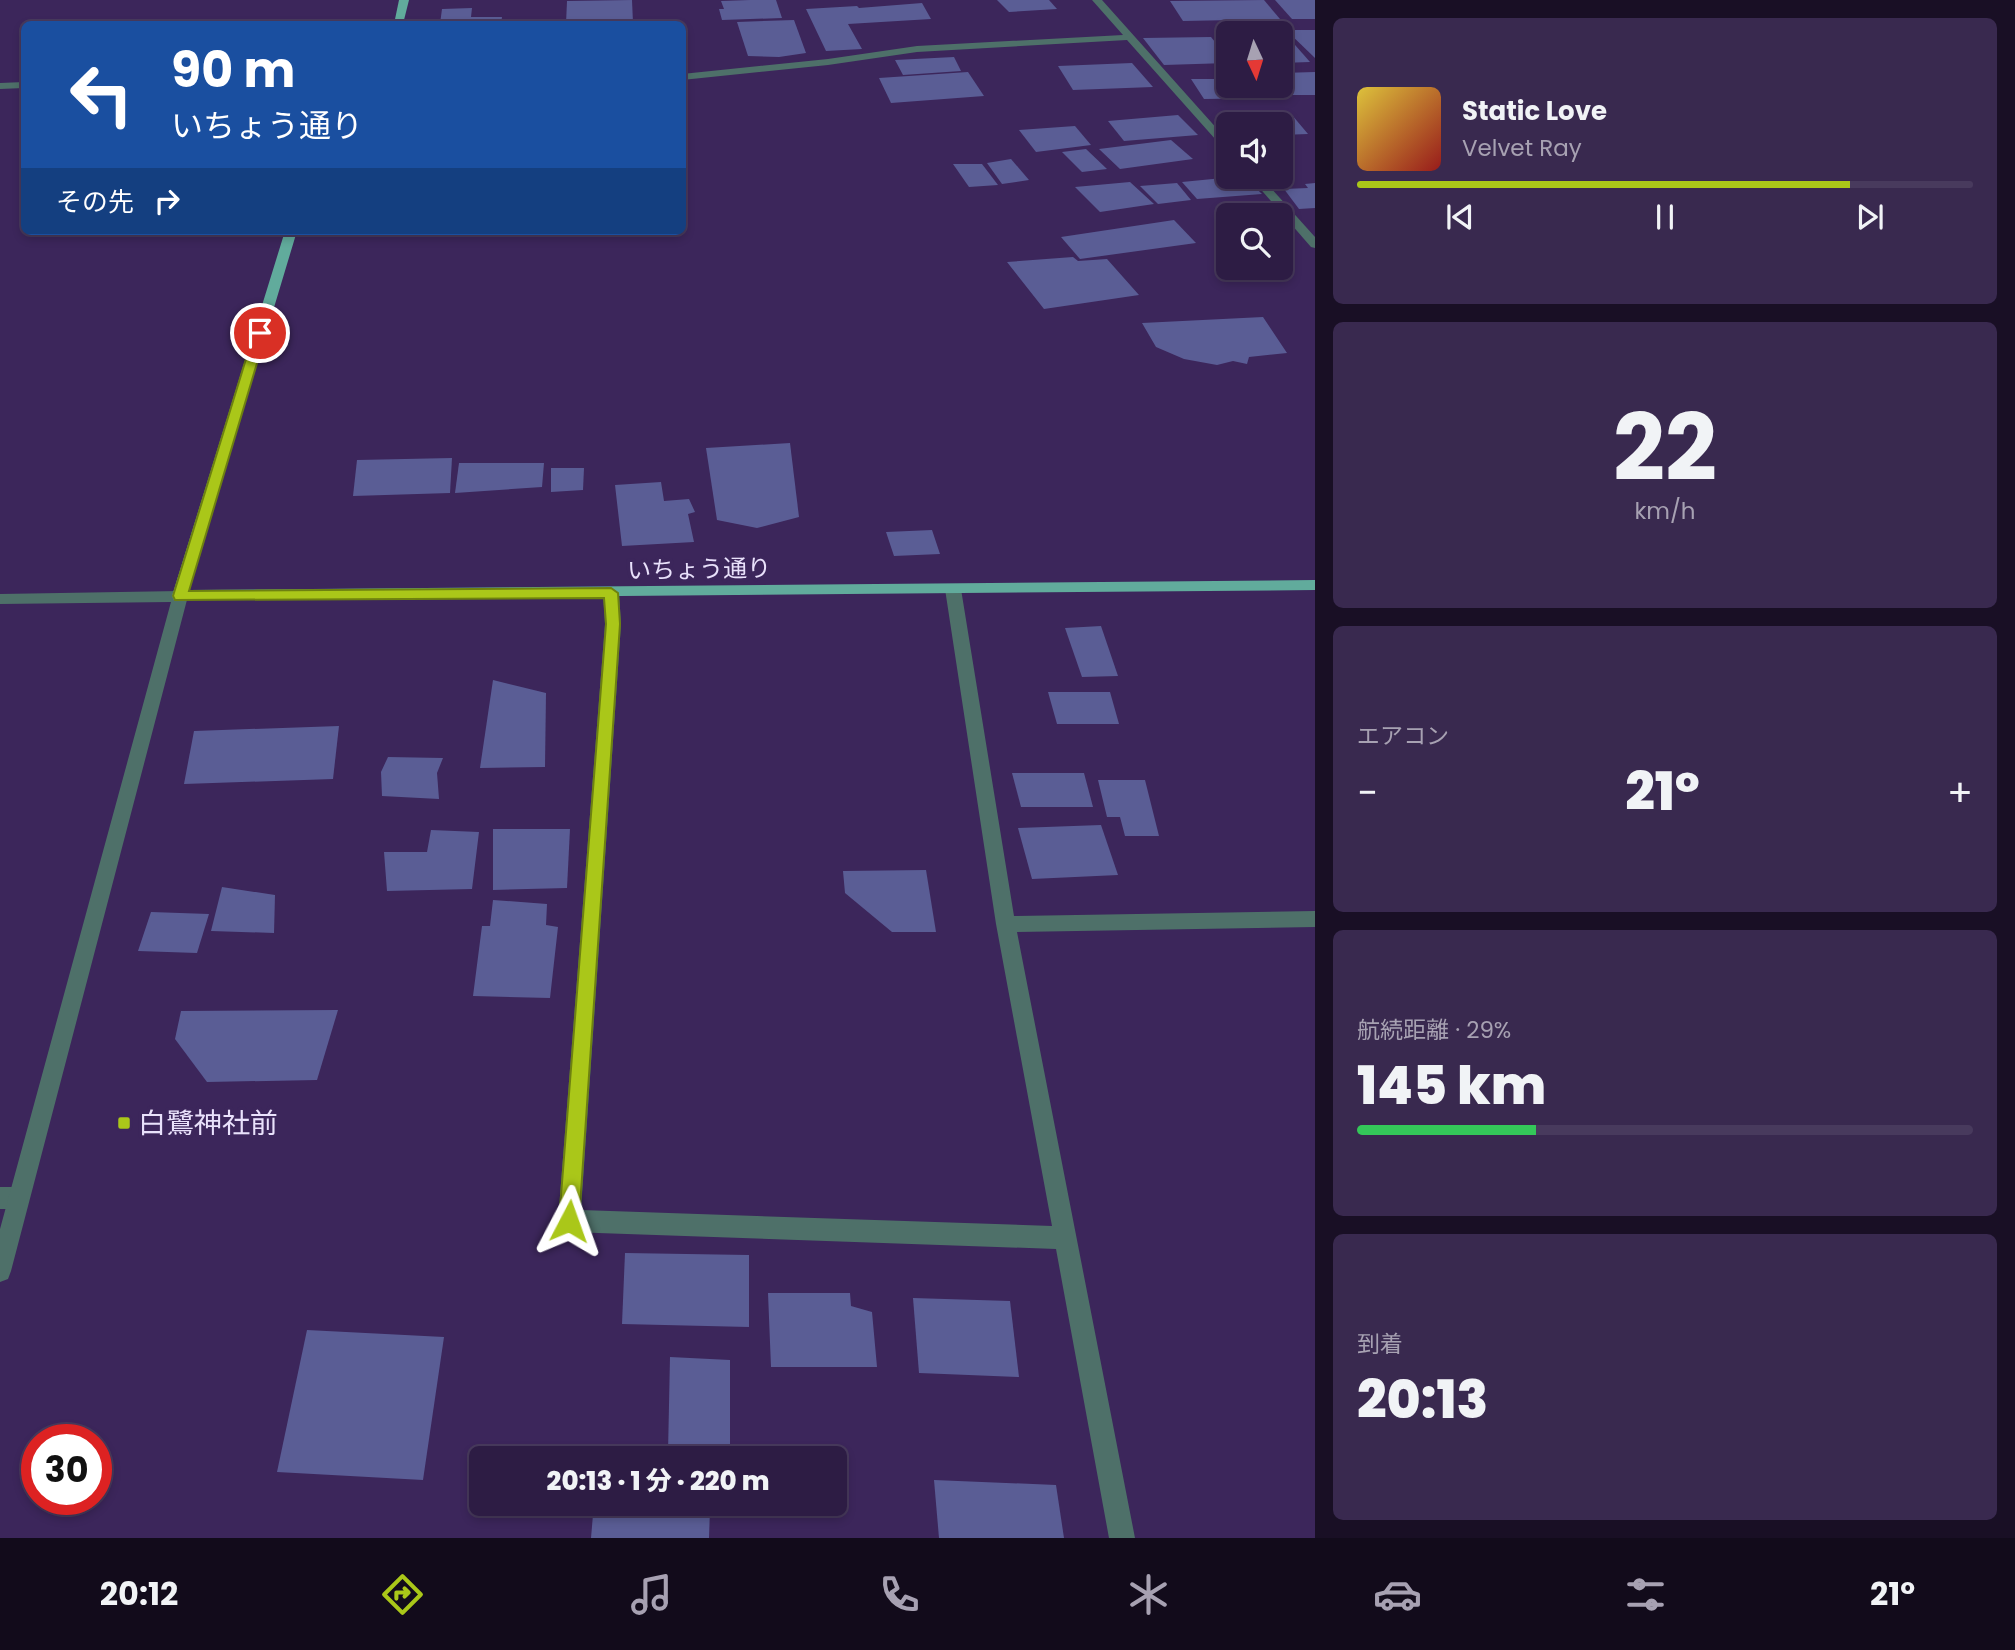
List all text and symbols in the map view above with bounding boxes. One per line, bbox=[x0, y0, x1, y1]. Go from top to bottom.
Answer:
north arrow bbox=[1216, 21, 1293, 98]
map controls bbox=[1216, 21, 1293, 280]
text: 90 m bbox=[171, 36, 295, 104]
icon: left bbox=[56, 49, 147, 140]
text: Static Love bbox=[1462, 93, 1607, 129]
text: いちょう通り bbox=[171, 103, 363, 148]
button: sound bbox=[1216, 112, 1293, 189]
text: Velvet Ray bbox=[1462, 132, 1582, 164]
icon: right bbox=[148, 182, 186, 220]
text: その先 bbox=[56, 184, 134, 220]
icon: previous bbox=[1441, 198, 1479, 236]
icon: pause bbox=[1646, 198, 1684, 236]
icon: next bbox=[1851, 198, 1889, 236]
button: search bbox=[1216, 203, 1293, 280]
pin bbox=[230, 303, 290, 363]
icon: arrive bbox=[241, 314, 279, 352]
text: 22 bbox=[1613, 384, 1717, 512]
text: km/h bbox=[1634, 495, 1696, 527]
street label: いちょう通り bbox=[627, 551, 771, 587]
text: エアコン bbox=[1357, 720, 1449, 752]
text: 21° bbox=[1625, 755, 1700, 828]
text: − bbox=[1357, 766, 1378, 819]
text: + bbox=[1947, 766, 1973, 819]
text: 航続距離 · 29% bbox=[1357, 1014, 1511, 1046]
text: 145 km bbox=[1357, 1049, 1546, 1122]
place label: 白鷺神社前 bbox=[138, 1104, 278, 1143]
marker: 白鷺神社前 bbox=[116, 1115, 132, 1131]
position arrow bbox=[532, 1184, 606, 1258]
text: 到着 bbox=[1357, 1328, 1403, 1360]
text: 20:13 bbox=[1357, 1363, 1488, 1436]
speed limit sign: 30 bbox=[21, 1424, 112, 1515]
text: 20:13 · 1 分 · 220 m bbox=[547, 1463, 769, 1499]
icon: directions bbox=[378, 1570, 427, 1619]
icon: music bbox=[627, 1570, 676, 1619]
icon: phone bbox=[875, 1570, 924, 1619]
icon: climate bbox=[1124, 1570, 1173, 1619]
icon: car bbox=[1373, 1570, 1422, 1619]
icon: filters bbox=[1621, 1570, 1670, 1619]
text: 20:12 bbox=[100, 1571, 178, 1616]
text: 21° bbox=[1870, 1571, 1915, 1616]

